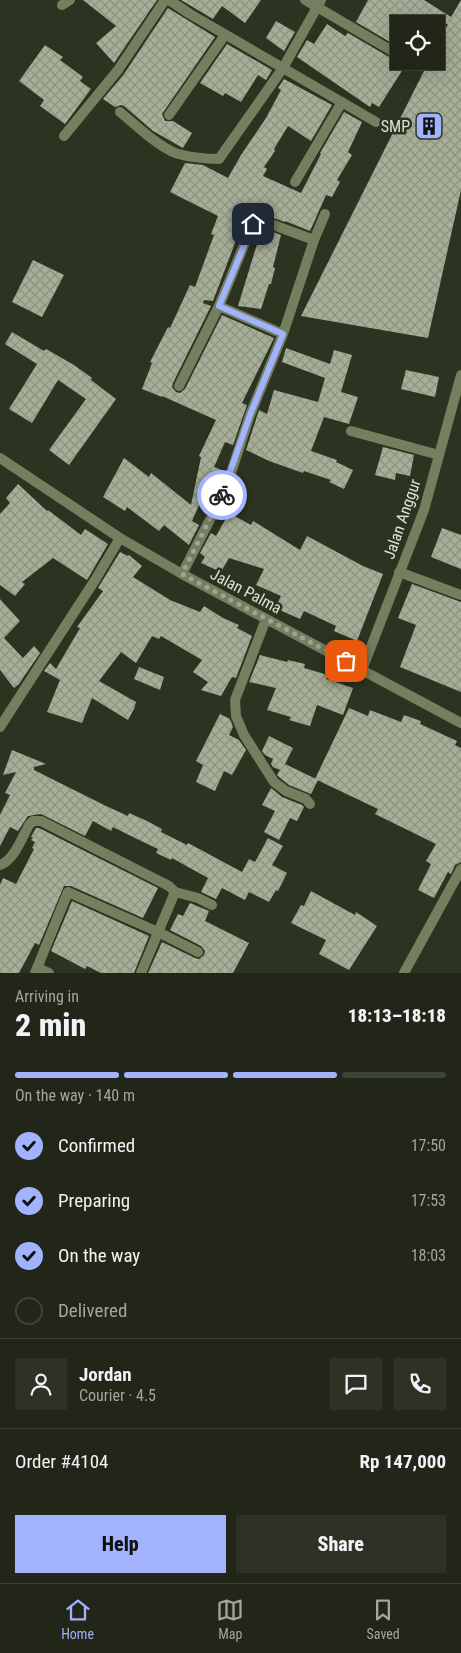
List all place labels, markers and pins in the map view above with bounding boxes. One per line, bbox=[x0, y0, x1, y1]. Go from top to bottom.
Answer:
building icon: SMP bbox=[414, 111, 444, 141]
place label: SMP bbox=[381, 117, 410, 136]
pin bbox=[232, 203, 274, 245]
pin bbox=[325, 640, 367, 682]

